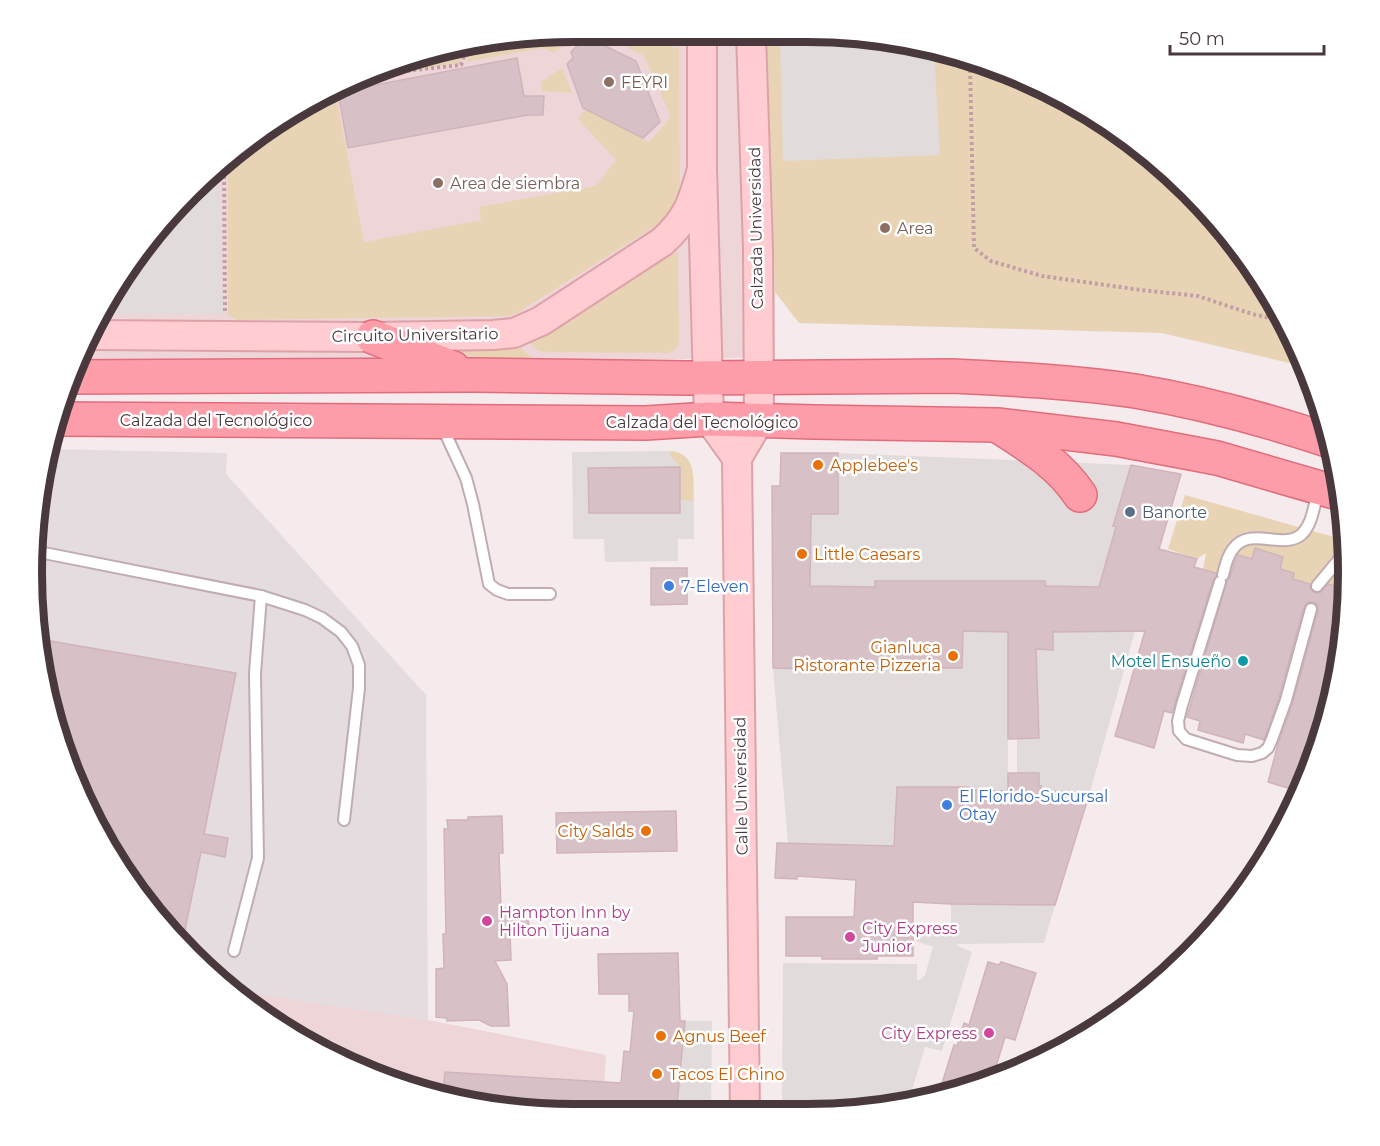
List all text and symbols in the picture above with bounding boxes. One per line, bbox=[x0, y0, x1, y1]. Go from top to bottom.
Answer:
scale bar bbox=[1170, 18, 1324, 56]
text: 50 m bbox=[1179, 28, 1225, 50]
place label: FEYRI bbox=[621, 73, 668, 92]
marker: FEYRI bbox=[602, 75, 616, 89]
street label: Calzada Universidad bbox=[745, 147, 767, 309]
place label: Area de siembra bbox=[450, 174, 580, 193]
marker: Area de siembra bbox=[431, 176, 445, 190]
place label: Area bbox=[897, 219, 934, 238]
marker: Area bbox=[878, 221, 892, 235]
street label: Circuito Universitario bbox=[331, 324, 499, 346]
street label: Calzada del Tecnológico bbox=[120, 411, 312, 430]
street label: Calzada del Tecnológico bbox=[606, 413, 798, 432]
place label: Applebee's bbox=[830, 456, 918, 475]
marker: Applebee's bbox=[811, 458, 825, 472]
place label: Banorte bbox=[1142, 503, 1207, 522]
marker: Banorte bbox=[1123, 505, 1137, 519]
place label: Little Caesars bbox=[814, 545, 920, 564]
marker: Little Caesars bbox=[795, 547, 809, 561]
place label: 7-Eleven bbox=[681, 577, 749, 596]
marker: 7-Eleven bbox=[662, 579, 676, 593]
place label: Gianluca Ristorante Pizzeria bbox=[793, 638, 941, 675]
marker: Gianluca Ristorante Pizzeria bbox=[946, 649, 960, 663]
place label: Motel Ensueño bbox=[1111, 652, 1231, 671]
marker: Motel Ensueño bbox=[1236, 654, 1250, 668]
street label: Calle Universidad bbox=[730, 717, 752, 855]
place label: El Florido-Sucursal Otay bbox=[959, 787, 1108, 824]
marker: El Florido-Sucursal Otay bbox=[940, 798, 954, 812]
place label: City Salds bbox=[557, 822, 634, 841]
marker: City Salds bbox=[639, 824, 653, 838]
place label: Hampton Inn by Hilton Tijuana bbox=[499, 903, 631, 940]
marker: Hampton Inn by Hilton Tijuana bbox=[480, 914, 494, 928]
place label: City Express Junior bbox=[861, 919, 958, 956]
marker: City Express Junior bbox=[843, 930, 857, 944]
place label: City Express bbox=[881, 1024, 977, 1043]
marker: City Express bbox=[982, 1026, 996, 1040]
place label: Agnus Beef bbox=[673, 1027, 766, 1046]
marker: Agnus Beef bbox=[654, 1029, 668, 1043]
place label: Tacos El Chino bbox=[669, 1065, 785, 1084]
marker: Tacos El Chino bbox=[650, 1067, 664, 1081]

